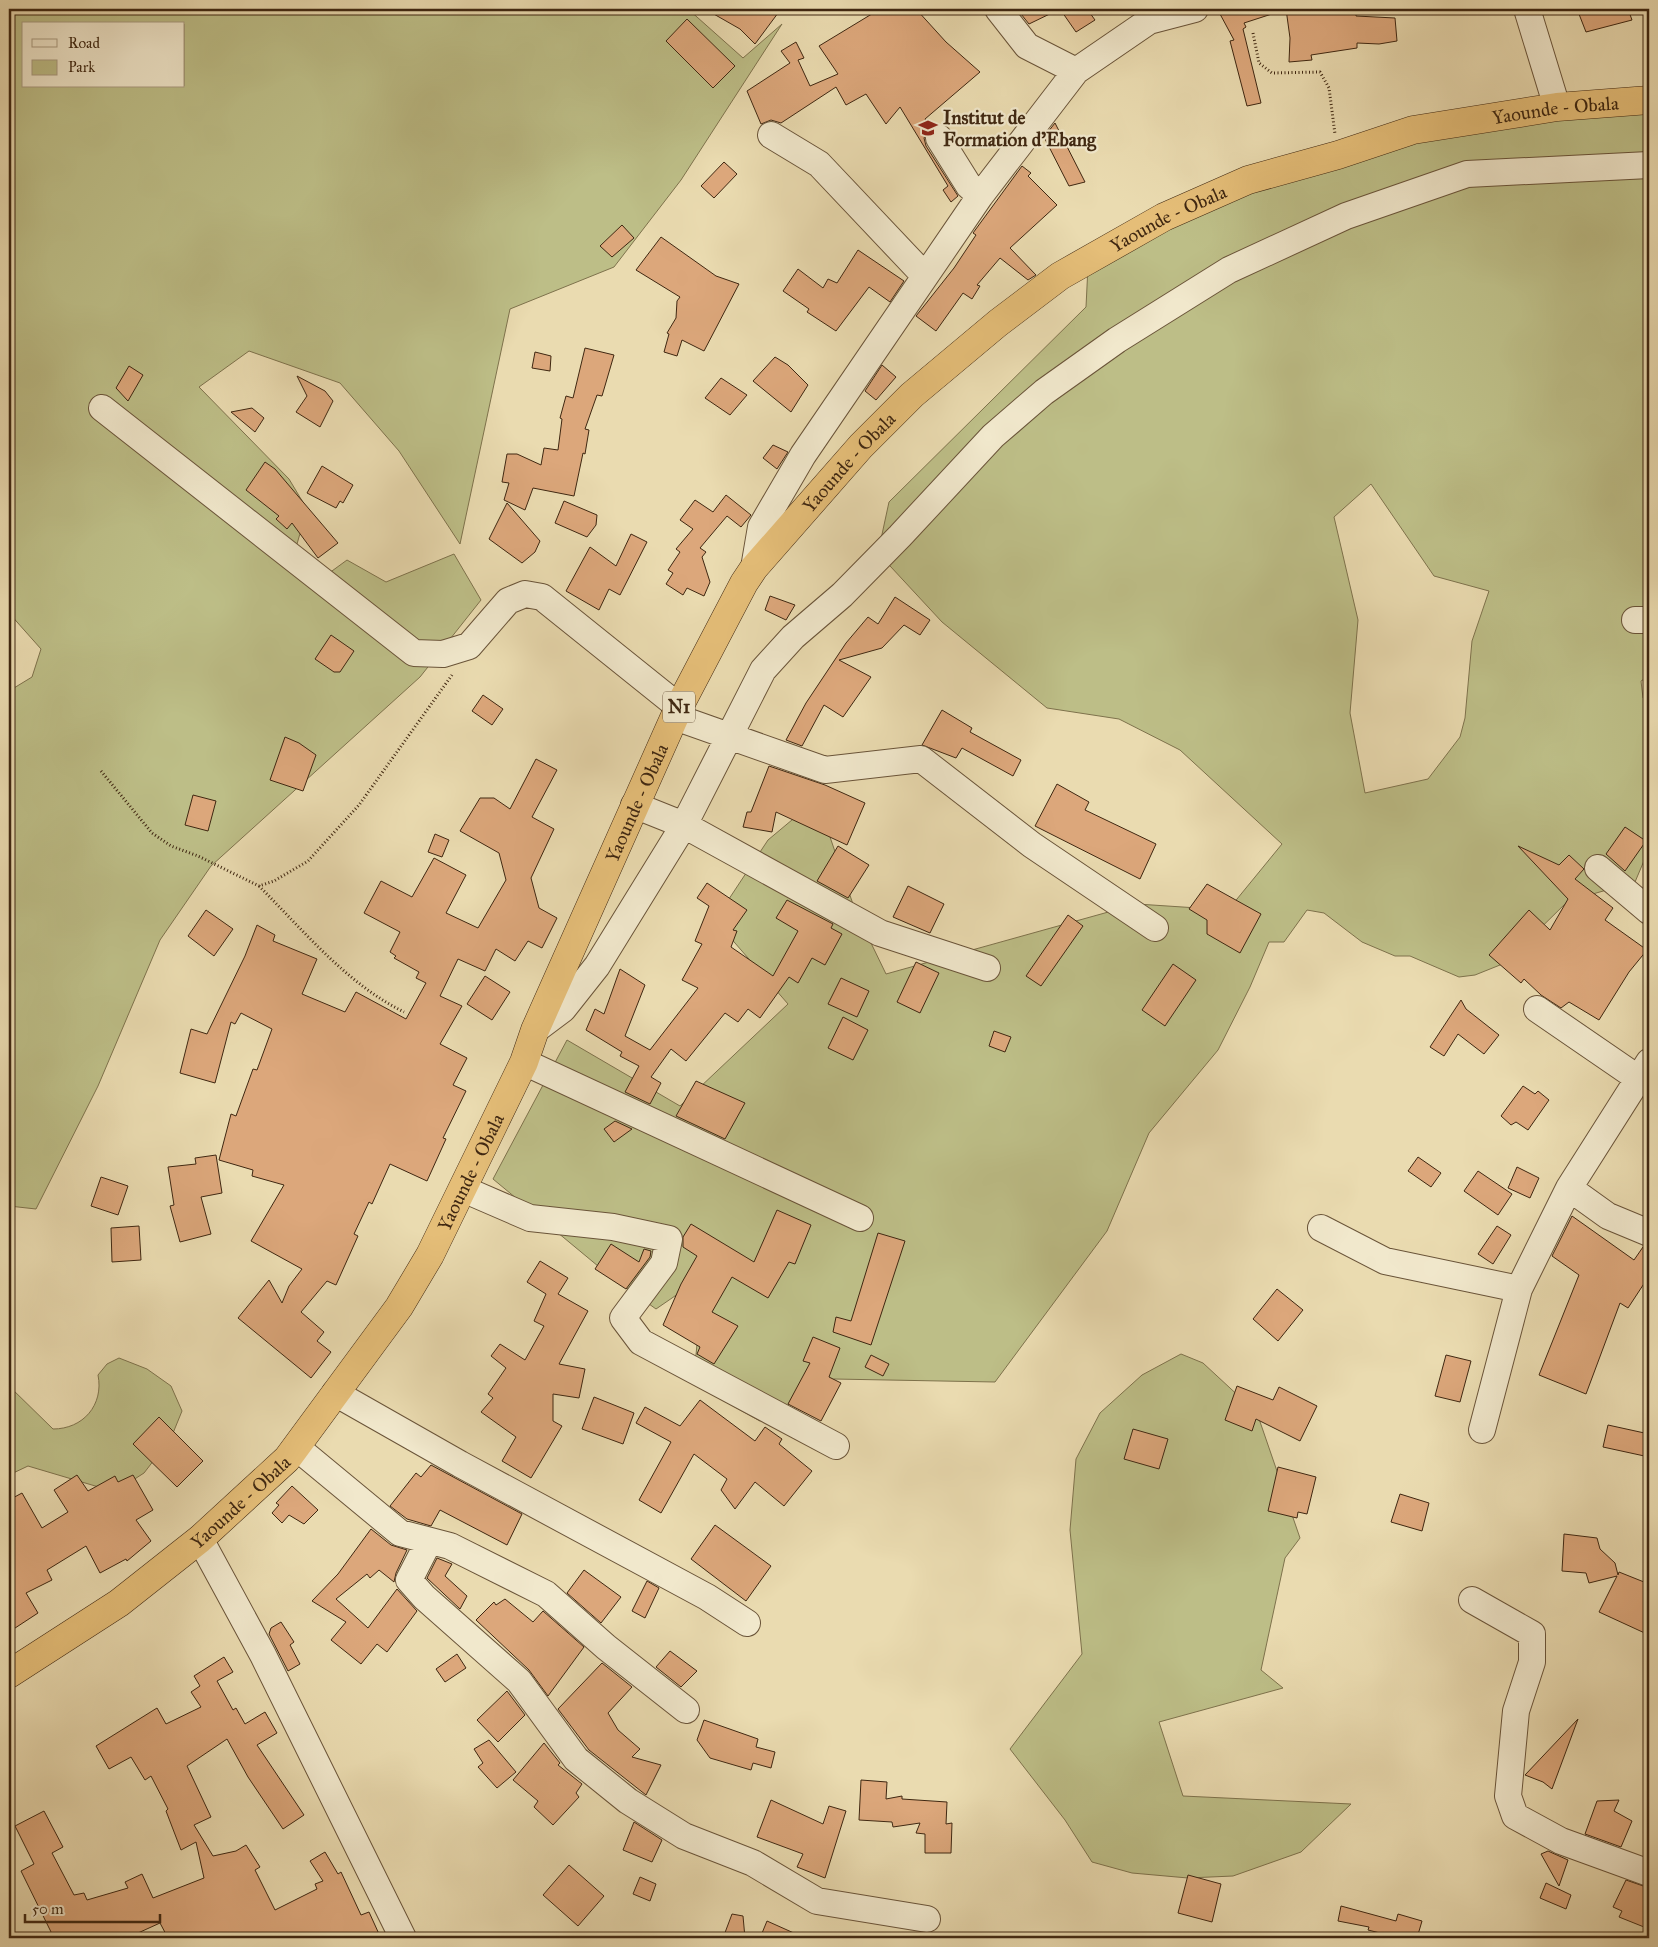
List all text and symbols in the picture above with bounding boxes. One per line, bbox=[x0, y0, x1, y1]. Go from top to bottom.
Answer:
legend bbox=[22, 22, 185, 88]
text: Road bbox=[68, 34, 100, 52]
text: Park bbox=[68, 58, 95, 76]
street label: Yaounde - Obala bbox=[1490, 91, 1620, 129]
place label: Institut de Formation d'Ebang bbox=[943, 106, 1097, 152]
school or university icon: Institut de Formation d'Ebang bbox=[917, 117, 939, 139]
street label: Yaounde - Obala bbox=[1106, 179, 1231, 257]
street label: Yaounde - Obala bbox=[797, 406, 901, 517]
road number: N1 bbox=[663, 692, 695, 722]
street label: Yaounde - Obala bbox=[600, 739, 673, 866]
street label: Yaounde - Obala bbox=[432, 1109, 509, 1234]
street label: Yaounde - Obala bbox=[186, 1450, 296, 1554]
scale bar bbox=[25, 1892, 160, 1924]
text: 50 m bbox=[32, 1900, 64, 1918]

